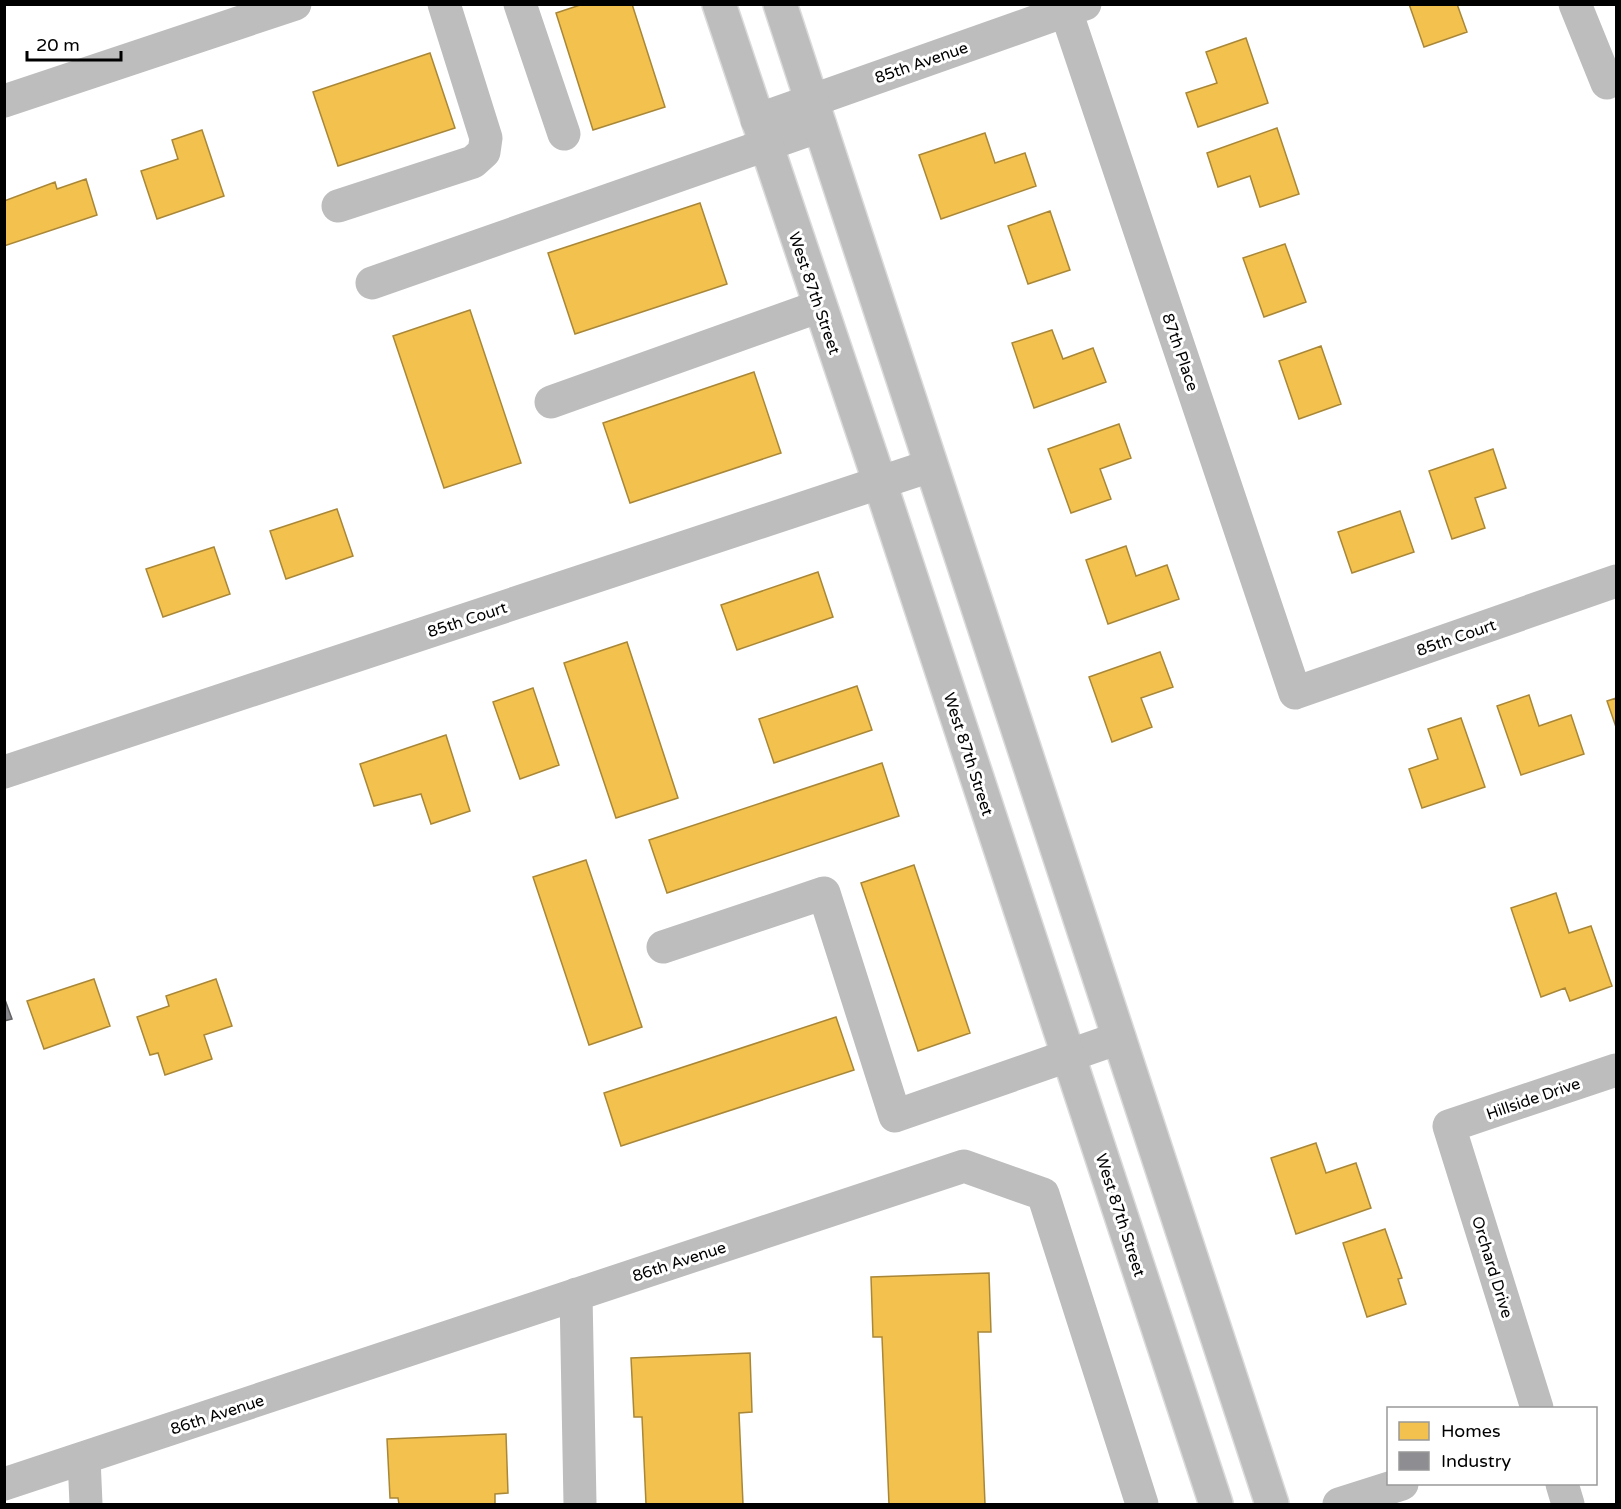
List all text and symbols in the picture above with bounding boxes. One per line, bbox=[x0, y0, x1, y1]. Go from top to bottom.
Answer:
scale bar bbox=[27, 24, 122, 62]
text: 20 m bbox=[36, 34, 80, 56]
street label: 85th Avenue bbox=[872, 38, 971, 88]
street label: West 87th Street bbox=[784, 229, 844, 357]
street label: 87th Place bbox=[1157, 311, 1203, 394]
street label: 85th Court bbox=[425, 598, 510, 642]
street label: 85th Court bbox=[1414, 615, 1499, 661]
street label: West 87th Street bbox=[939, 690, 997, 818]
street label: Hillside Drive bbox=[1484, 1073, 1583, 1124]
street label: West 87th Street bbox=[1091, 1151, 1149, 1279]
street label: Orchard Drive bbox=[1467, 1214, 1517, 1321]
street label: 86th Avenue bbox=[630, 1237, 729, 1287]
street label: 86th Avenue bbox=[168, 1390, 267, 1440]
legend bbox=[1387, 1407, 1597, 1485]
text: Homes bbox=[1441, 1420, 1501, 1442]
text: Industry bbox=[1441, 1450, 1512, 1472]

